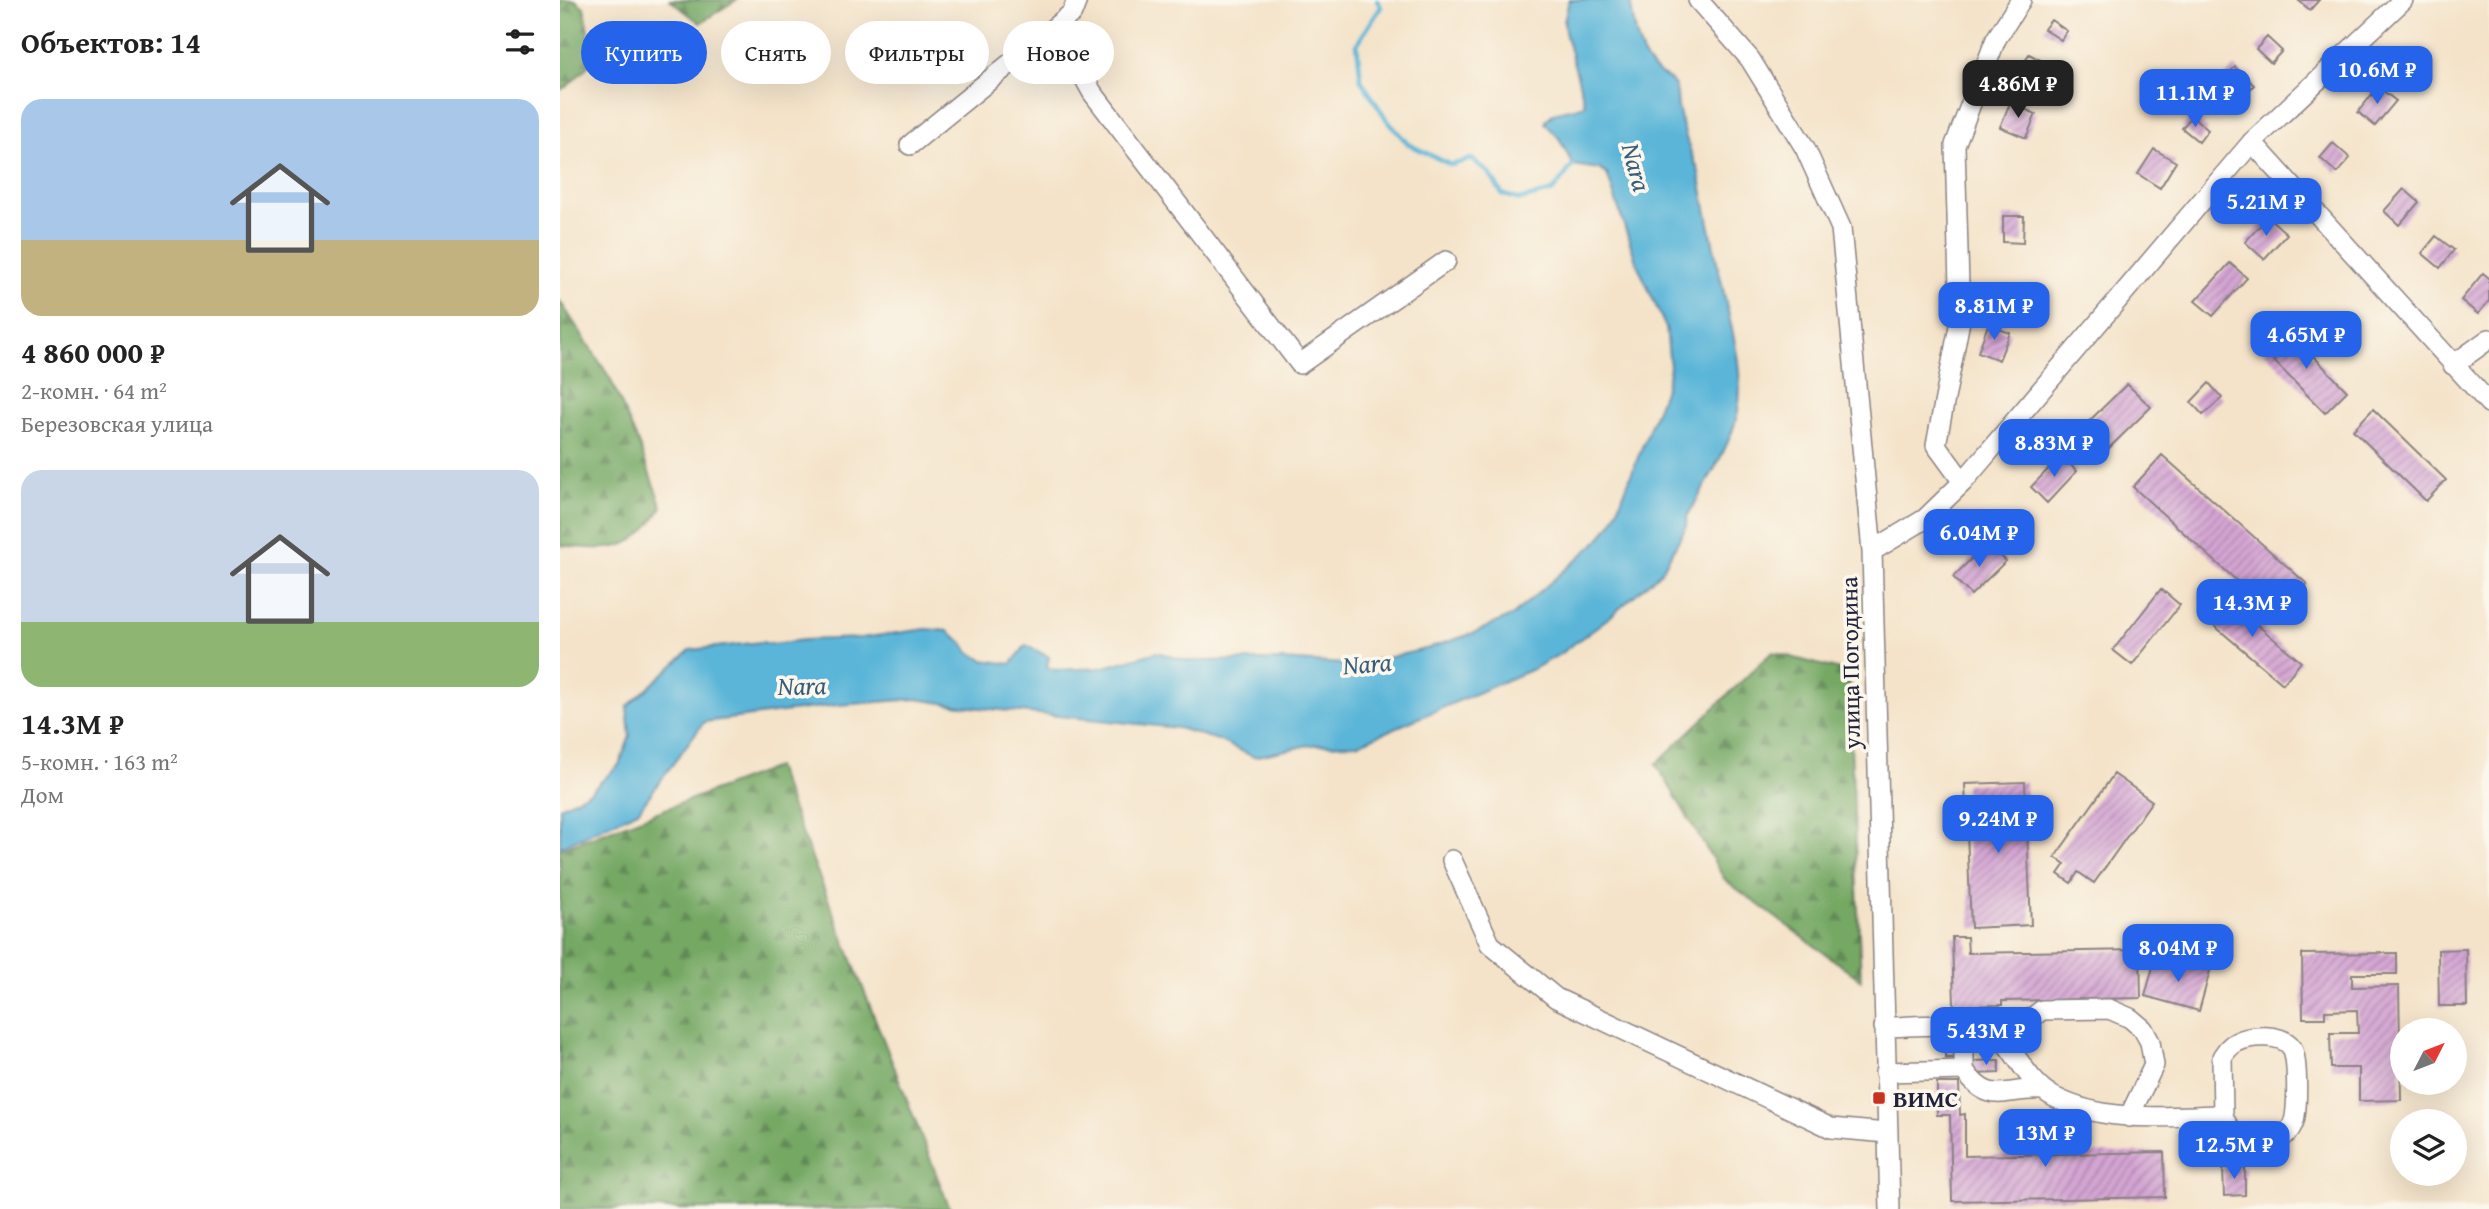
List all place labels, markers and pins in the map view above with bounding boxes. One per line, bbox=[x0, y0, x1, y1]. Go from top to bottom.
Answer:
pin: 10.6M ₽ bbox=[2312, 46, 2442, 106]
pin: 4.86M ₽ bbox=[1953, 60, 2083, 120]
pin: 11.1M ₽ bbox=[2130, 69, 2260, 129]
pin: 5.21M ₽ bbox=[2201, 178, 2331, 238]
pin: 8.81M ₽ bbox=[1929, 282, 2059, 342]
pin: 4.65M ₽ bbox=[2241, 312, 2371, 371]
pin: 8.83M ₽ bbox=[1989, 420, 2119, 479]
pin: 6.04M ₽ bbox=[1914, 510, 2044, 569]
pin: 14.3M ₽ bbox=[2187, 580, 2317, 639]
pin: 9.24M ₽ bbox=[1933, 796, 2063, 855]
pin: 8.04M ₽ bbox=[2113, 925, 2243, 984]
pin: 5.43M ₽ bbox=[1921, 1007, 2051, 1067]
place label: ВИМС bbox=[1893, 1081, 1958, 1116]
marker: ВИМС bbox=[1871, 1090, 1887, 1106]
pin: 13M ₽ bbox=[1996, 1110, 2094, 1169]
pin: 12.5M ₽ bbox=[2169, 1122, 2299, 1181]

